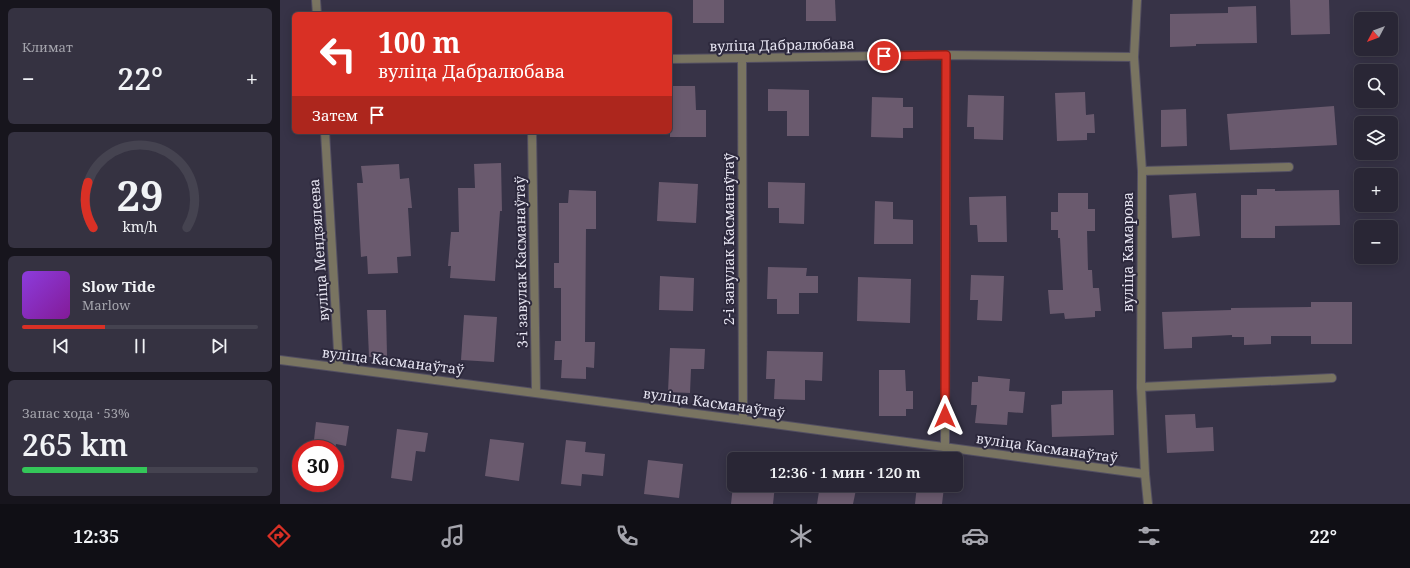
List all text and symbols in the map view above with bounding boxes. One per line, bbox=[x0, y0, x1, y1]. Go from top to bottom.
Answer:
north arrow bbox=[1354, 12, 1398, 56]
map controls bbox=[1354, 12, 1398, 264]
text: 100 m bbox=[378, 23, 460, 61]
icon: left bbox=[312, 28, 364, 80]
street label: вуліца Дабралюбава bbox=[709, 34, 855, 55]
text: Климат bbox=[22, 38, 73, 56]
pin bbox=[867, 39, 901, 73]
icon: arrive bbox=[873, 45, 895, 67]
text: 22° bbox=[117, 58, 163, 99]
text: вуліца Дабралюбава bbox=[378, 59, 565, 83]
text: − bbox=[22, 63, 35, 93]
text: + bbox=[246, 63, 258, 93]
button: search bbox=[1354, 64, 1398, 108]
icon: arrive bbox=[366, 104, 388, 126]
text: Затем bbox=[312, 105, 358, 125]
button: layers bbox=[1354, 116, 1398, 160]
street label: 2-і завулак Касманаўтаў bbox=[719, 153, 738, 325]
text: 29 bbox=[116, 167, 164, 223]
button: + bbox=[1354, 168, 1398, 212]
street label: 3-і завулак Касманаўтаў bbox=[509, 176, 532, 348]
street label: вуліца Мендзялеева bbox=[304, 178, 333, 322]
street label: вуліца Камарова bbox=[1118, 192, 1137, 312]
text: km/h bbox=[122, 217, 158, 236]
button: − bbox=[1354, 220, 1398, 264]
text: Slow Tide bbox=[82, 276, 155, 296]
text: Marlow bbox=[82, 296, 130, 314]
icon: previous bbox=[50, 335, 72, 357]
icon: pause bbox=[129, 335, 151, 357]
icon: next bbox=[208, 335, 230, 357]
street label: вуліца Касманаўтаў bbox=[321, 342, 465, 379]
street label: вуліца Касманаўтаў bbox=[642, 383, 786, 422]
position arrow bbox=[924, 395, 966, 437]
text: Запас хода · 53% bbox=[22, 404, 130, 422]
text: 265 km bbox=[22, 424, 128, 465]
street label: вуліца Касманаўтаў bbox=[975, 428, 1119, 467]
speed limit sign: 30 bbox=[292, 440, 344, 492]
text: 12:36 · 1 мин · 120 m bbox=[769, 462, 921, 482]
icon: directions bbox=[265, 522, 293, 550]
icon: music bbox=[439, 522, 467, 550]
icon: phone bbox=[613, 522, 641, 550]
icon: climate bbox=[787, 522, 815, 550]
icon: car bbox=[961, 522, 989, 550]
icon: filters bbox=[1135, 522, 1163, 550]
text: 12:35 bbox=[73, 524, 119, 548]
text: 22° bbox=[1309, 524, 1337, 548]

